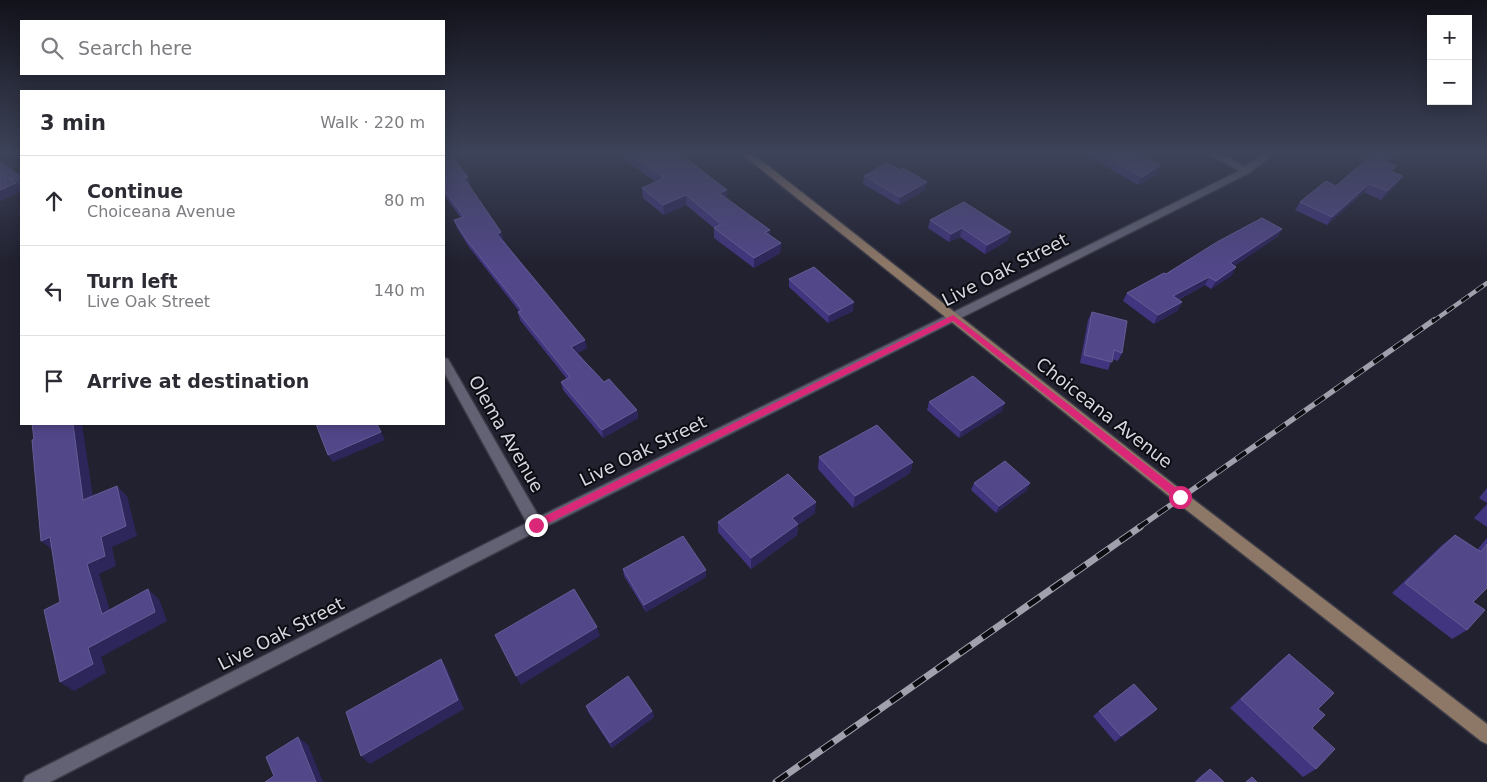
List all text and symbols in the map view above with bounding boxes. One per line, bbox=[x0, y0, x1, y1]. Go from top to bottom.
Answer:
map controls bbox=[1427, 15, 1472, 105]
button: + bbox=[1427, 15, 1472, 60]
search box bbox=[20, 20, 445, 75]
icon: search bbox=[38, 34, 66, 62]
text: Search here bbox=[78, 37, 192, 59]
button: − bbox=[1427, 60, 1472, 105]
text: 3 min bbox=[40, 111, 106, 135]
text: Walk · 220 m bbox=[320, 113, 425, 132]
text: Continue bbox=[87, 180, 183, 202]
icon: ahead bbox=[40, 187, 68, 215]
text: 80 m bbox=[384, 191, 425, 210]
text: Choiceana Avenue bbox=[87, 202, 235, 221]
street label: Live Oak Street bbox=[938, 229, 1071, 310]
text: Turn left bbox=[87, 270, 178, 292]
icon: left bbox=[40, 277, 68, 305]
text: 140 m bbox=[374, 281, 425, 300]
text: Live Oak Street bbox=[87, 292, 210, 311]
street label: Choiceana Avenue bbox=[1032, 353, 1177, 472]
icon: arrive bbox=[40, 367, 68, 395]
text: Arrive at destination bbox=[87, 370, 309, 392]
street label: Olema Avenue bbox=[464, 372, 548, 496]
street label: Live Oak Street bbox=[576, 411, 710, 490]
route start bbox=[1169, 486, 1192, 509]
route end bbox=[525, 514, 548, 537]
street label: Live Oak Street bbox=[214, 593, 347, 674]

